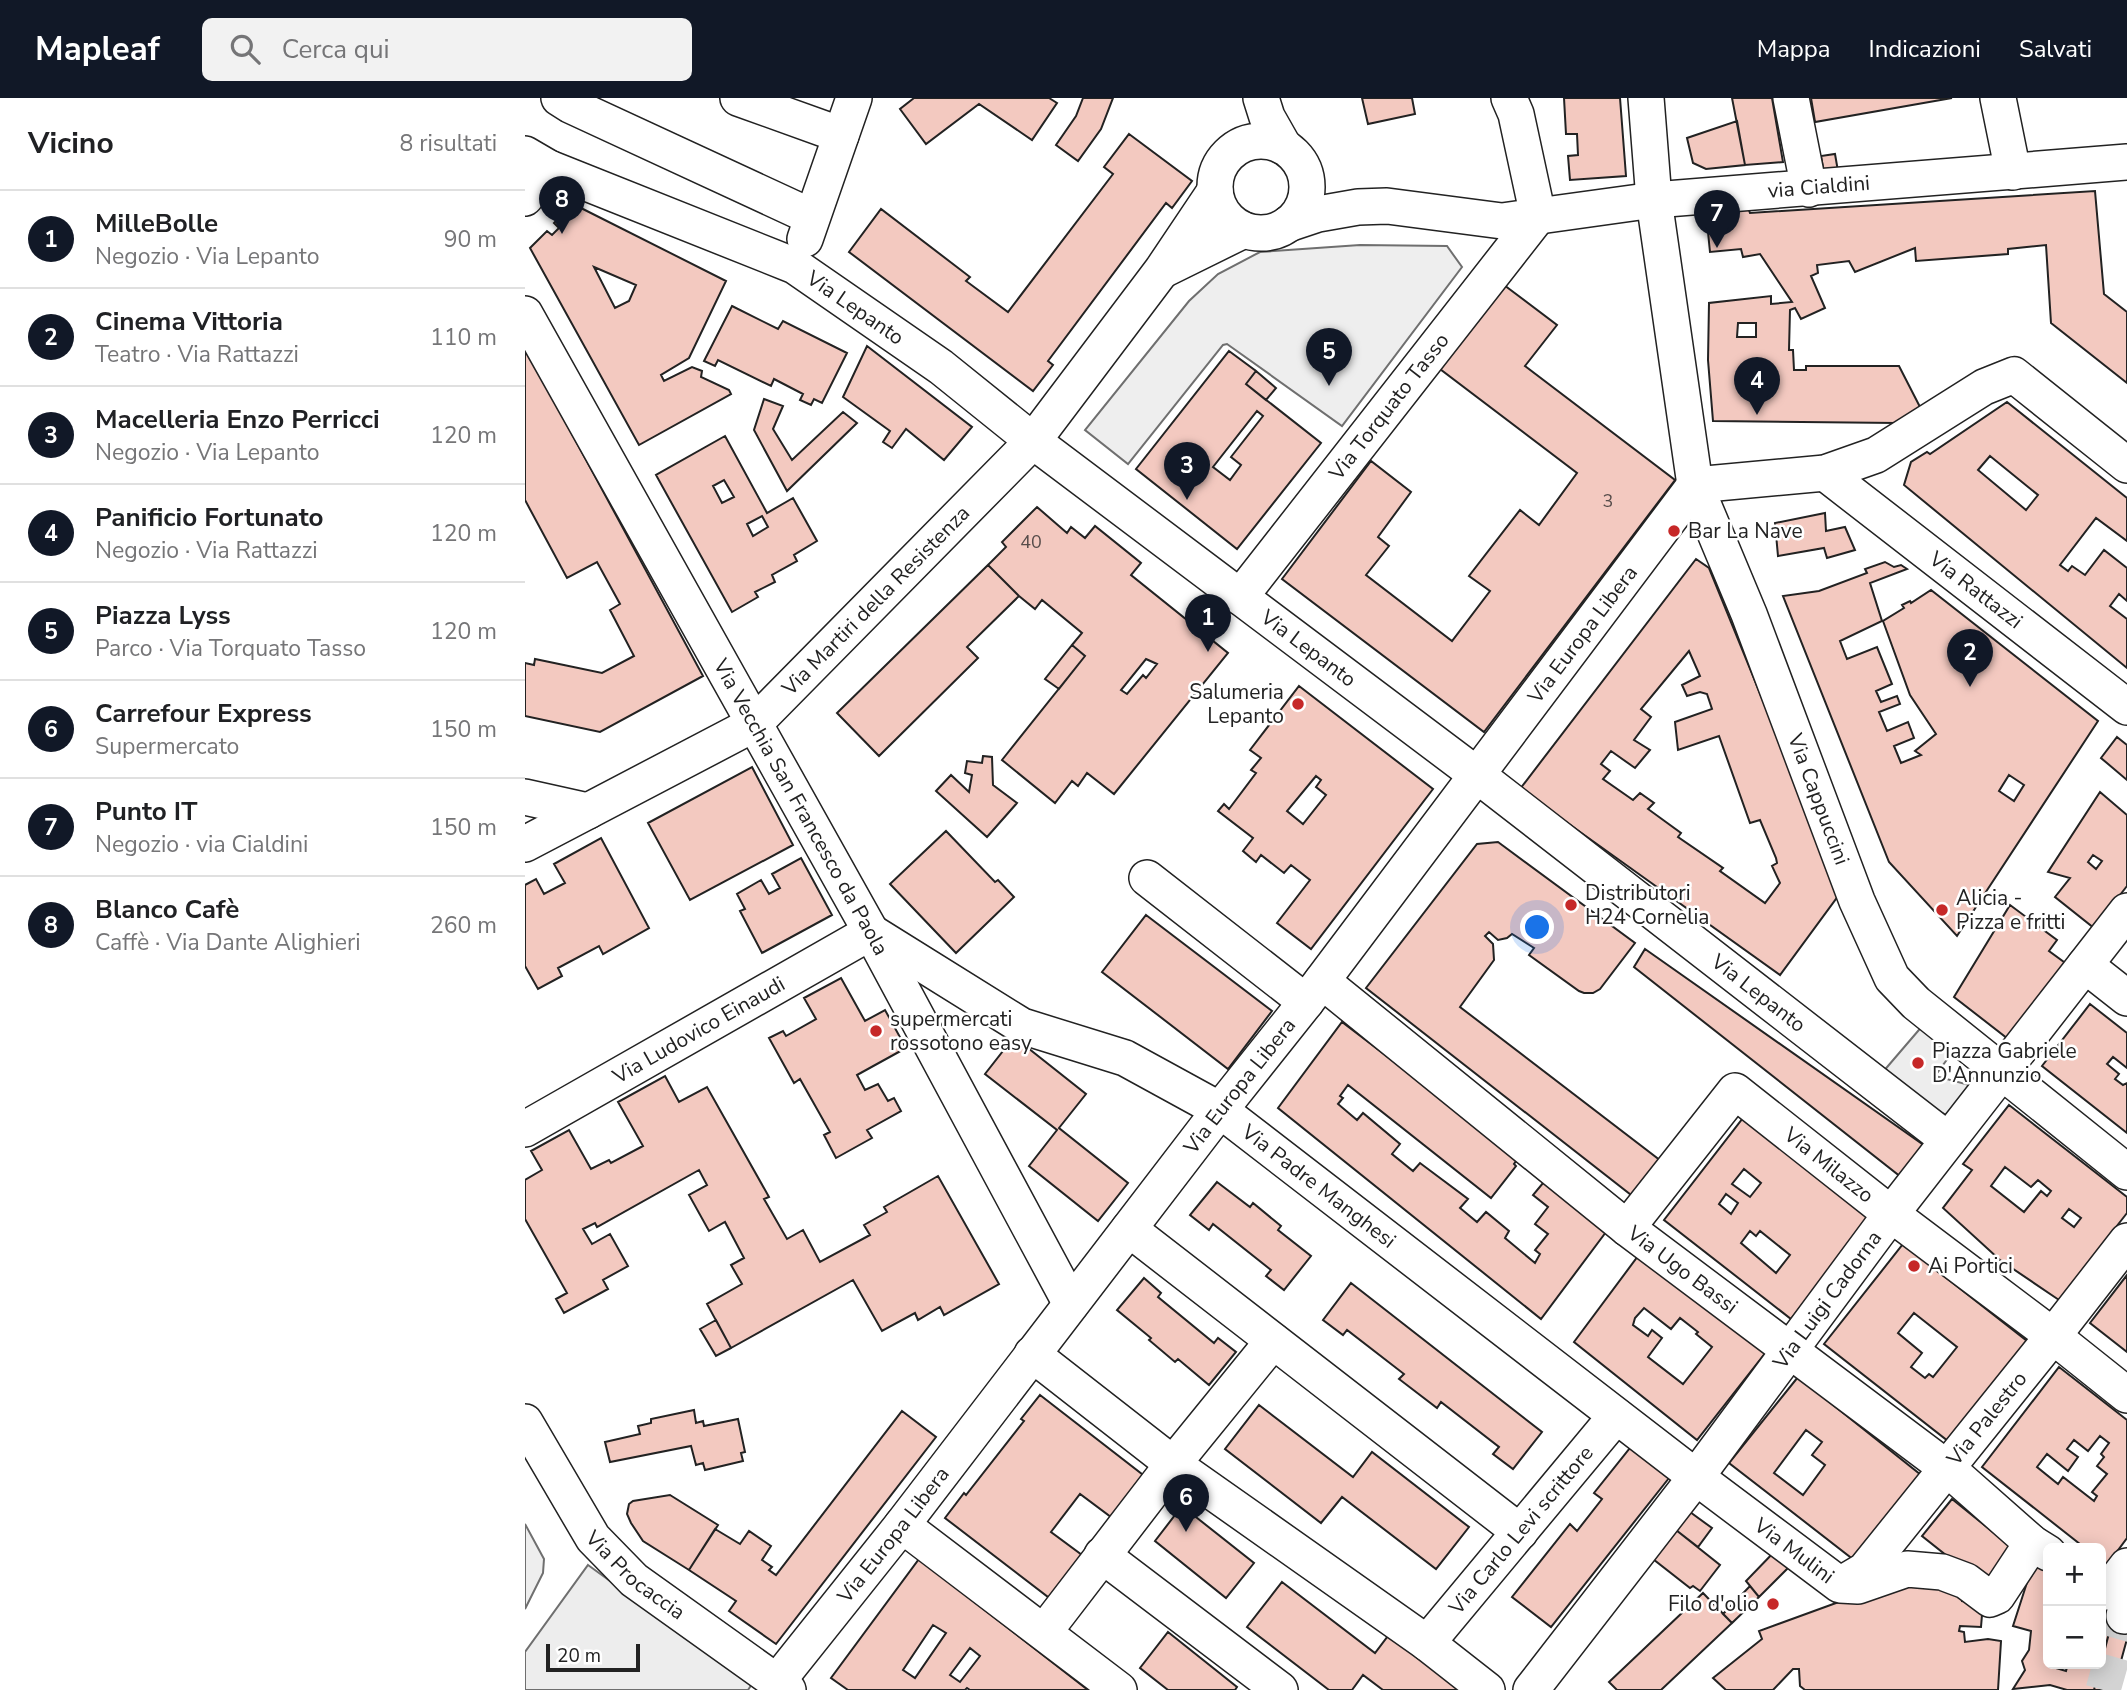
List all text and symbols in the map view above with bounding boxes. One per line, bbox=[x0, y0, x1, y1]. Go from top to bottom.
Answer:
search box bbox=[202, 18, 692, 81]
text: Mapleaf bbox=[35, 27, 160, 72]
icon: search bbox=[226, 30, 264, 68]
text: Cerca qui bbox=[282, 32, 390, 67]
text: Mappa bbox=[1757, 33, 1831, 65]
text: Indicazioni bbox=[1869, 33, 1981, 65]
text: Salvati bbox=[2019, 33, 2092, 65]
text: Vicino bbox=[28, 123, 114, 164]
text: 8 risultati bbox=[400, 128, 497, 159]
street label: via Cialdini bbox=[1767, 169, 1871, 205]
pin: 8 bbox=[539, 176, 585, 234]
pin: 7 bbox=[1694, 190, 1740, 248]
text: MilleBolle bbox=[95, 206, 218, 241]
text: 1 bbox=[44, 224, 58, 255]
text: 90 m bbox=[444, 224, 497, 255]
text: Negozio · Via Lepanto bbox=[95, 241, 320, 272]
street label: Via Lepanto bbox=[800, 264, 910, 351]
text: Cinema Vittoria bbox=[95, 304, 283, 339]
text: 2 bbox=[44, 322, 58, 353]
text: 110 m bbox=[430, 322, 497, 353]
street label: Via Torquato Tasso bbox=[1322, 327, 1455, 487]
pin: 5 bbox=[1306, 328, 1352, 386]
text: Teatro · Via Rattazzi bbox=[95, 339, 299, 370]
pin: 4 bbox=[1734, 357, 1780, 415]
text: Macelleria Enzo Perricci bbox=[95, 402, 380, 437]
text: 3 bbox=[44, 420, 58, 451]
text: 120 m bbox=[430, 420, 497, 451]
text: Negozio · Via Lepanto bbox=[95, 437, 320, 468]
pin: 3 bbox=[1164, 442, 1210, 500]
house number: 3 bbox=[1603, 489, 1613, 513]
street label: Via Martiri della Resistenza bbox=[775, 499, 976, 702]
text: Panificio Fortunato bbox=[95, 500, 324, 535]
place label: Bar La Nave bbox=[1688, 517, 1803, 545]
text: 4 bbox=[44, 518, 58, 549]
text: 120 m bbox=[430, 518, 497, 549]
marker: Bar La Nave bbox=[1666, 523, 1682, 539]
house number: 40 bbox=[1020, 530, 1042, 554]
text: Negozio · Via Rattazzi bbox=[95, 535, 318, 566]
street label: Via Rattazzi bbox=[1923, 544, 2028, 635]
street label: Via Europa Libera bbox=[1521, 560, 1644, 710]
pin: 1 bbox=[1185, 594, 1231, 652]
text: Piazza Lyss bbox=[95, 598, 231, 633]
street label: Via Lepanto bbox=[1254, 603, 1362, 693]
text: 5 bbox=[44, 616, 58, 647]
text: 120 m bbox=[430, 616, 497, 647]
pin: 2 bbox=[1947, 629, 1993, 687]
text: Parco · Via Torquato Tasso bbox=[95, 633, 366, 664]
street label: Via Vecchia San Francesco da Paola bbox=[706, 653, 895, 960]
place label: Salumeria Lepanto bbox=[1189, 678, 1284, 730]
text: Carrefour Express bbox=[95, 696, 312, 731]
marker: Salumeria Lepanto bbox=[1290, 696, 1306, 712]
text: 6 bbox=[44, 714, 58, 745]
text: 150 m bbox=[430, 714, 497, 745]
street label: Via Cappuccini bbox=[1781, 729, 1856, 869]
text: Supermercato bbox=[95, 731, 239, 762]
text: Punto IT bbox=[95, 794, 197, 829]
text: 7 bbox=[44, 812, 58, 843]
text: 150 m bbox=[430, 812, 497, 843]
text: Negozio · via Cialdini bbox=[95, 829, 308, 860]
place label: Distributori H24 Cornelia bbox=[1585, 879, 1710, 931]
place label: Alicia - Pizza e fritti bbox=[1956, 884, 2065, 936]
text: Blanco Cafè bbox=[95, 892, 239, 927]
marker: Distributori H24 Cornelia bbox=[1563, 897, 1579, 913]
marker: Alicia - Pizza e fritti bbox=[1934, 902, 1950, 918]
text: 8 bbox=[44, 910, 58, 941]
text: 260 m bbox=[430, 910, 497, 941]
your location bbox=[1520, 910, 1554, 944]
text: Caffè · Via Dante Alighieri bbox=[95, 927, 361, 958]
street label: Via Lepanto bbox=[1705, 947, 1812, 1039]
street label: Via Ludovico Einaudi bbox=[607, 970, 790, 1091]
place label: supermercati rossotono easy bbox=[890, 1005, 1032, 1057]
street label: Via Europa Libera bbox=[1177, 1012, 1302, 1161]
marker: supermercati rossotono easy bbox=[868, 1023, 884, 1039]
place label: Piazza Gabriele D'Annunzio bbox=[1932, 1037, 2077, 1089]
marker: Piazza Gabriele D'Annunzio bbox=[1910, 1055, 1926, 1071]
street label: Via Padre Manghesi bbox=[1235, 1117, 1402, 1255]
street label: Via Milazzo bbox=[1777, 1120, 1880, 1209]
street label: Via Ugo Bassi bbox=[1621, 1219, 1743, 1320]
street label: Via Luigi Cadorna bbox=[1766, 1225, 1888, 1376]
place label: Ai Portici bbox=[1928, 1252, 2013, 1280]
marker: Ai Portici bbox=[1906, 1258, 1922, 1274]
street label: Via Palestro bbox=[1940, 1365, 2033, 1472]
street label: Via Carlo Levi scrittore bbox=[1442, 1440, 1600, 1621]
street label: Via Europa Libera bbox=[830, 1461, 956, 1610]
pin: 6 bbox=[1163, 1474, 1209, 1532]
street label: Via Mulini bbox=[1748, 1511, 1840, 1590]
street label: Via Procaccia bbox=[578, 1524, 691, 1626]
map controls bbox=[2043, 1543, 2106, 1669]
button: + bbox=[2043, 1543, 2106, 1606]
place label: Filo d'olio bbox=[1668, 1590, 1759, 1618]
marker: Filo d'olio bbox=[1765, 1596, 1781, 1612]
button: − bbox=[2043, 1606, 2106, 1669]
scale bar bbox=[546, 1641, 641, 1673]
text: 20 m bbox=[557, 1643, 601, 1669]

